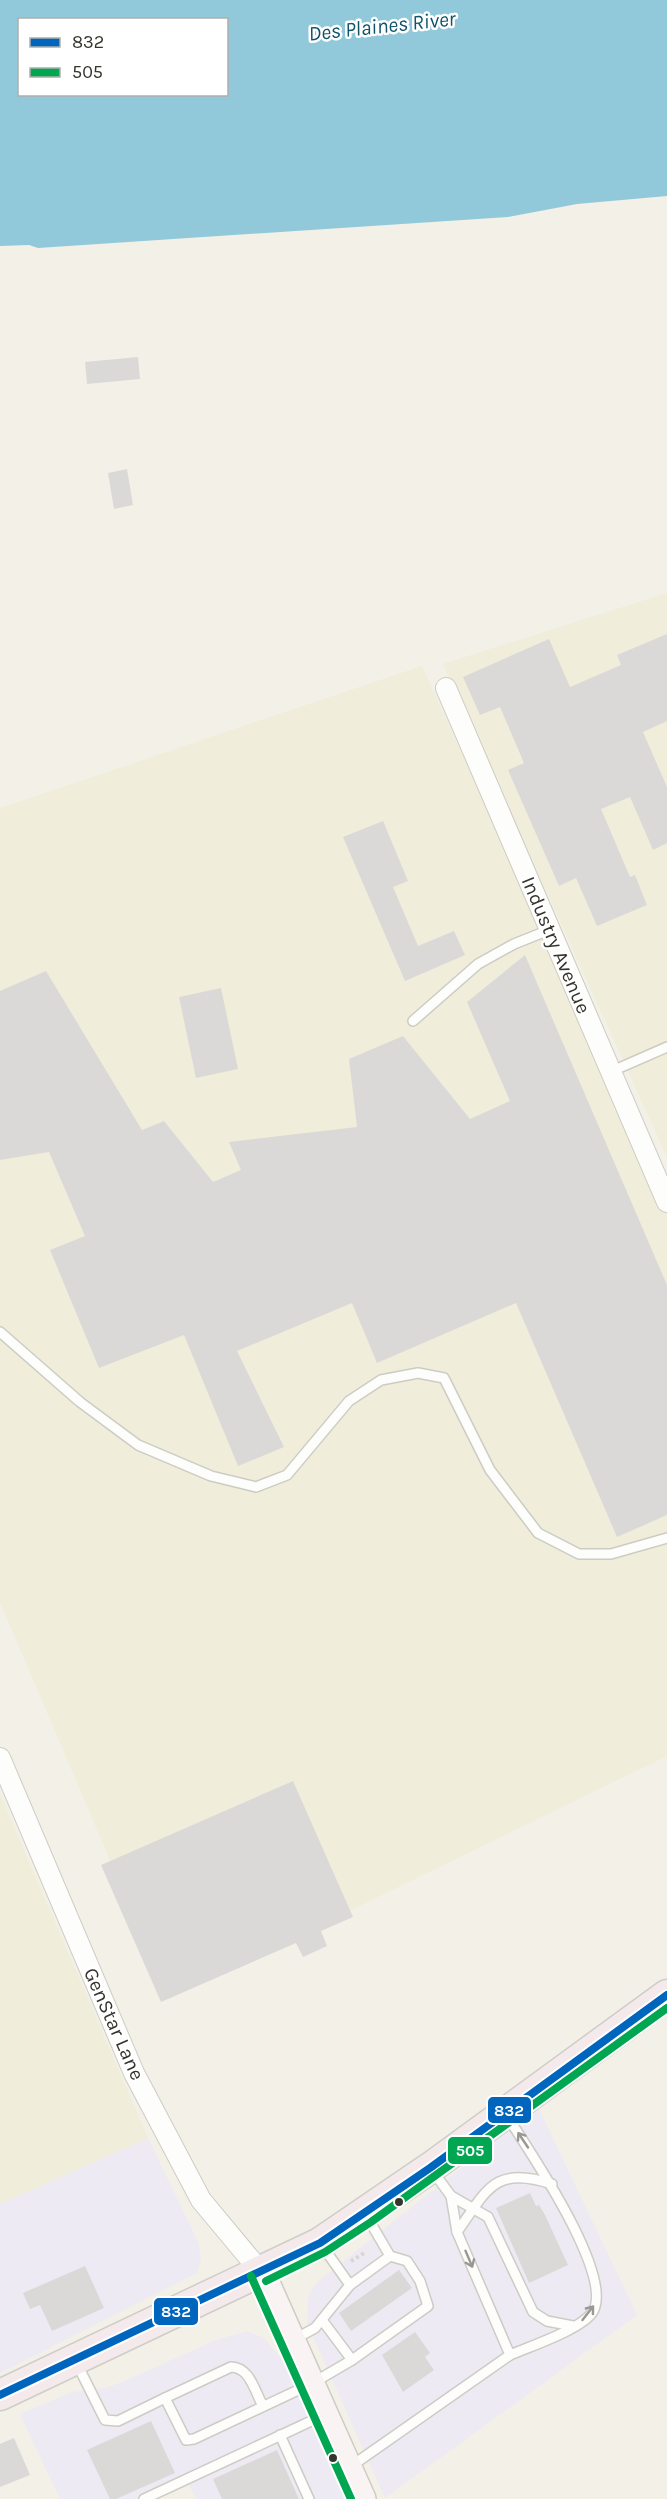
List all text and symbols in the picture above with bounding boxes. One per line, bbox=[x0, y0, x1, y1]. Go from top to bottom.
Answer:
water label: Des Plaines River bbox=[307, 6, 458, 46]
legend bbox=[18, 18, 228, 96]
text: 832 bbox=[72, 31, 104, 53]
text: 505 bbox=[72, 61, 103, 83]
street label: Industry Avenue bbox=[517, 873, 595, 1017]
street label: GenStar Lane bbox=[79, 1964, 149, 2084]
line badge: 832 bbox=[487, 2096, 532, 2124]
text: 832 bbox=[494, 2101, 524, 2120]
one-way arrow bbox=[517, 2132, 529, 2149]
line badge: 505 bbox=[447, 2136, 493, 2165]
text: 505 bbox=[456, 2141, 484, 2160]
unlabelled marker bbox=[393, 2196, 405, 2208]
one-way arrow bbox=[464, 2249, 475, 2267]
line badge: 832 bbox=[153, 2297, 199, 2326]
text: 832 bbox=[161, 2302, 191, 2321]
one-way arrow bbox=[581, 2305, 594, 2321]
unlabelled marker bbox=[327, 2452, 339, 2464]

